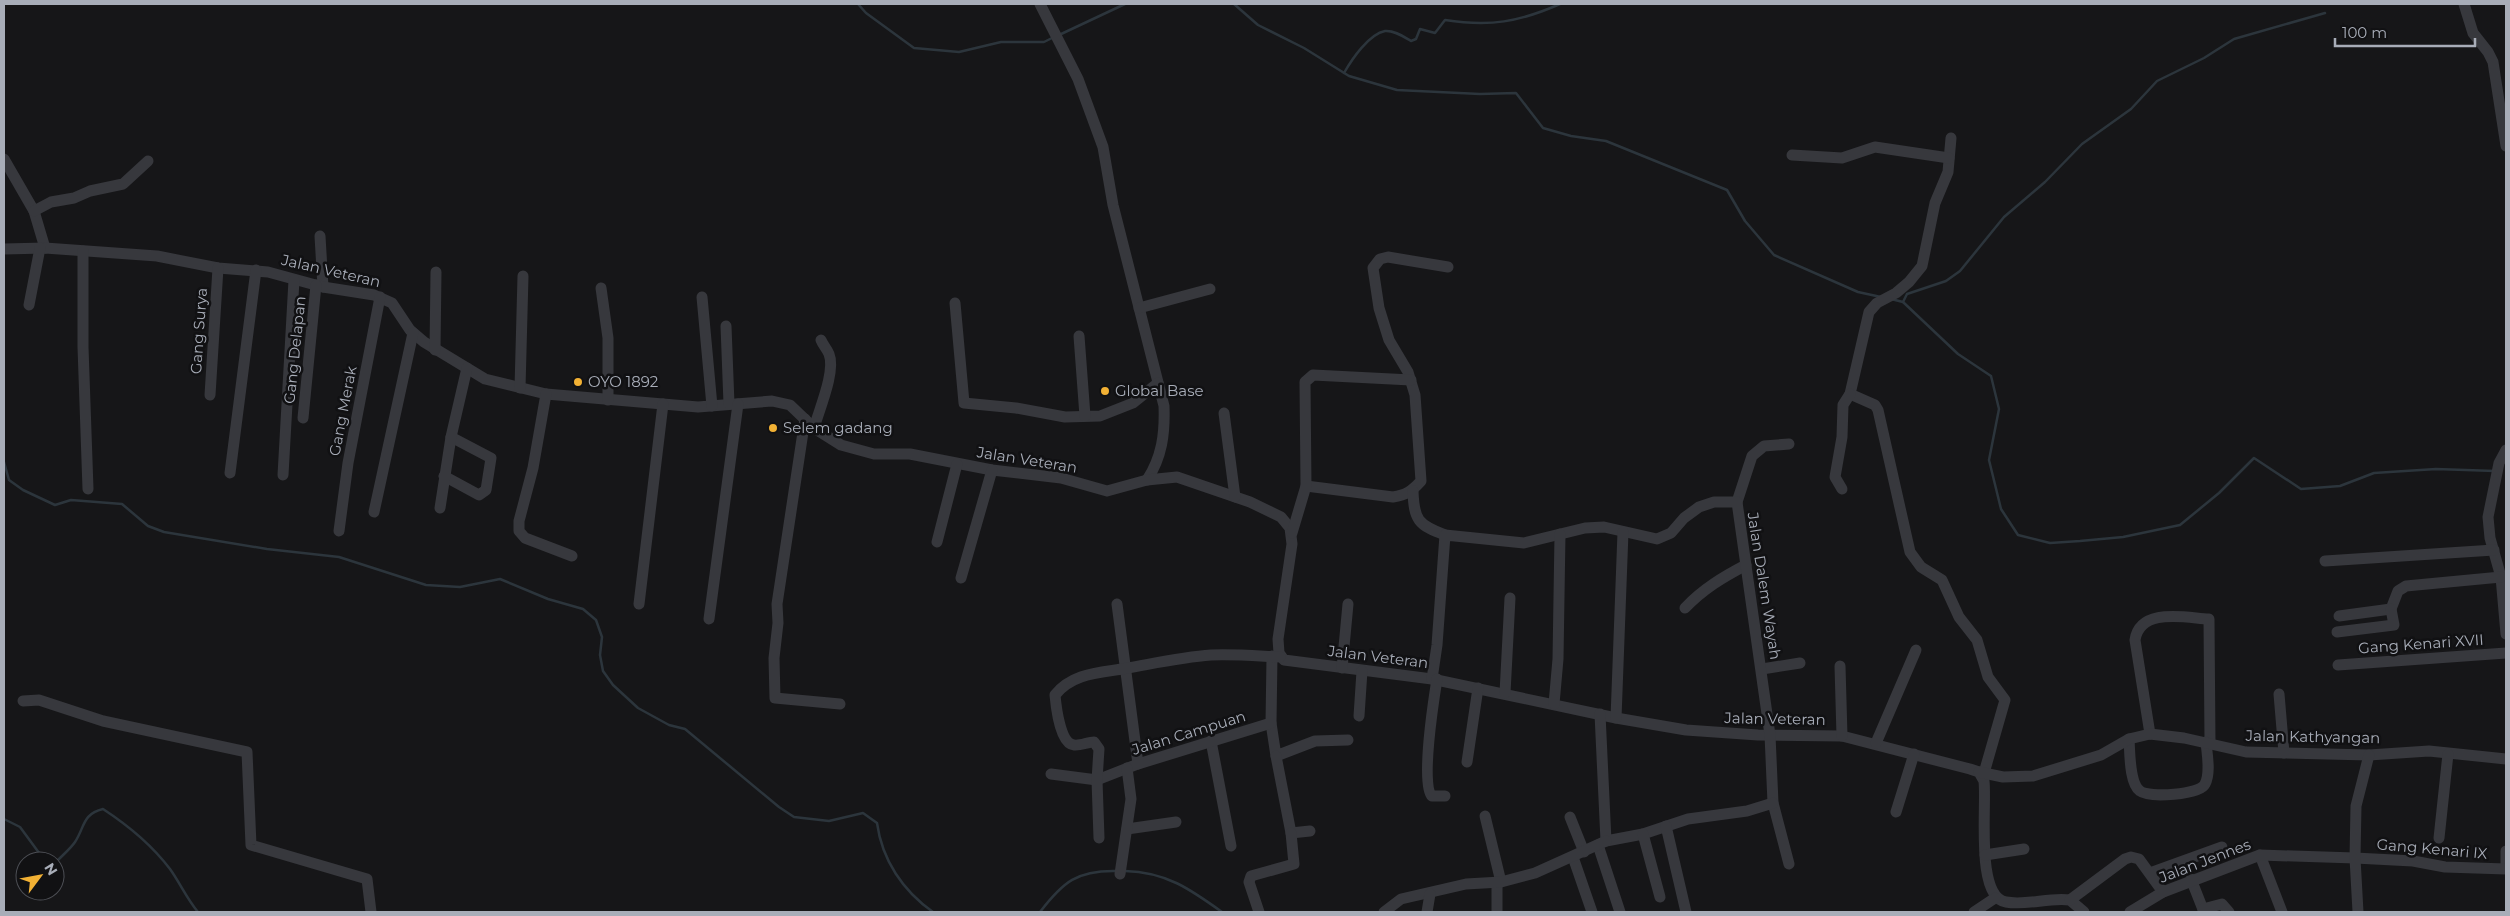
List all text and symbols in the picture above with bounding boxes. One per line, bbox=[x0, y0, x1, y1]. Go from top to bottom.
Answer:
scale bar bbox=[2335, 15, 2475, 47]
text: 100 m bbox=[2342, 23, 2387, 42]
street label: Jalan Veteran bbox=[279, 250, 383, 291]
street label: Gang Surya bbox=[186, 287, 211, 375]
street label: Gang Delapan bbox=[279, 295, 310, 405]
street label: Gang Merak bbox=[324, 364, 361, 458]
place label: OYO 1892 bbox=[588, 372, 658, 391]
marker: OYO 1892 bbox=[572, 376, 584, 388]
place label: Global Base bbox=[1115, 381, 1204, 400]
marker: Global Base bbox=[1099, 385, 1111, 397]
place label: Selem gadang bbox=[783, 418, 893, 437]
marker: Selem gadang bbox=[767, 422, 779, 434]
street label: Jalan Veteran bbox=[975, 442, 1079, 477]
street label: Jalan Dalem Wayah bbox=[1743, 510, 1786, 661]
street label: Gang Kenari XVII bbox=[2358, 630, 2484, 657]
street label: Jalan Veteran bbox=[1326, 641, 1429, 672]
street label: Jalan Campuan bbox=[1129, 706, 1248, 759]
street label: Jalan Veteran bbox=[1723, 708, 1826, 729]
street label: Jalan Kathyangan bbox=[2245, 726, 2381, 747]
street label: Jalan Jennes bbox=[2155, 834, 2253, 887]
street label: Gang Kenari IX bbox=[2376, 834, 2488, 863]
north arrow bbox=[15, 851, 65, 901]
text: N bbox=[40, 860, 62, 879]

